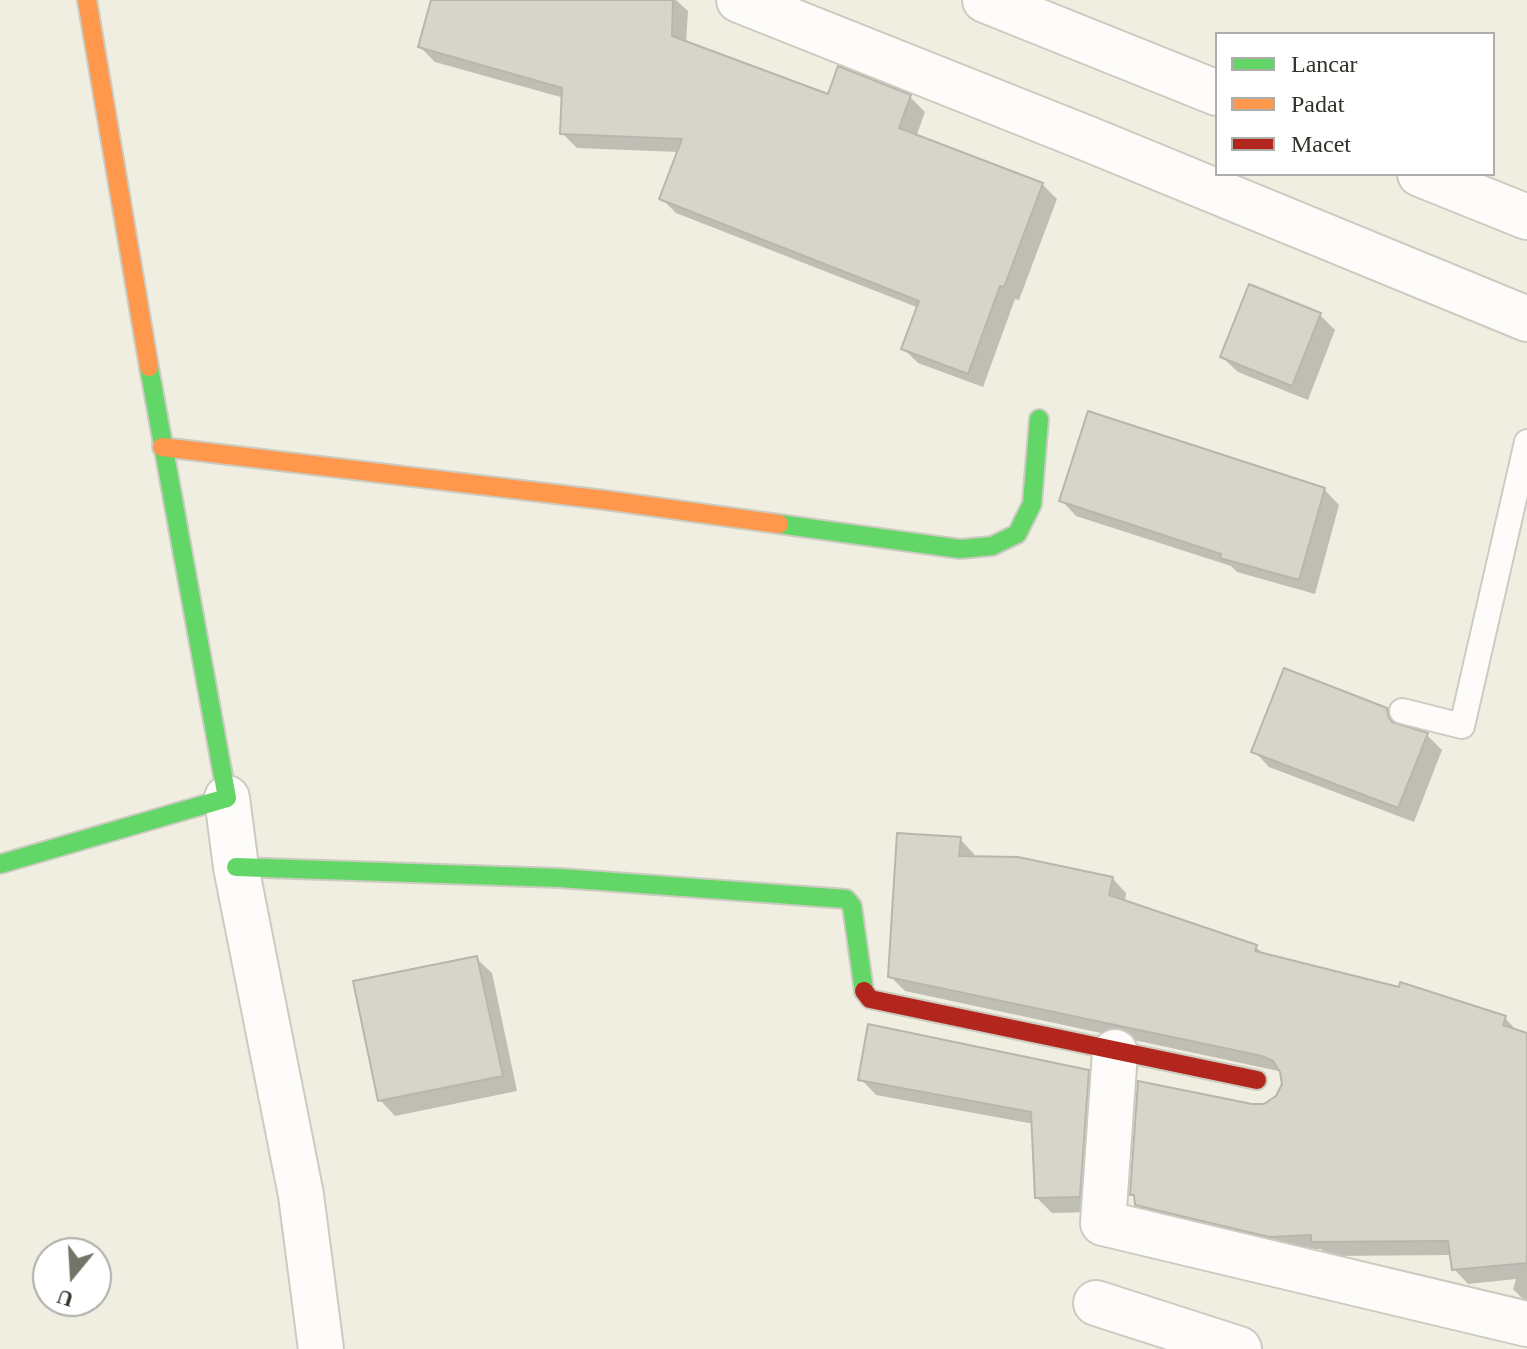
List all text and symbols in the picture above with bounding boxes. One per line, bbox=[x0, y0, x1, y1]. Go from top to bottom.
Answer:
legend bbox=[1215, 32, 1495, 176]
text: Lancar bbox=[1291, 51, 1358, 77]
text: Padat bbox=[1291, 91, 1344, 117]
text: Macet bbox=[1291, 131, 1351, 157]
north arrow bbox=[32, 1237, 112, 1317]
text: U bbox=[54, 1284, 76, 1313]

